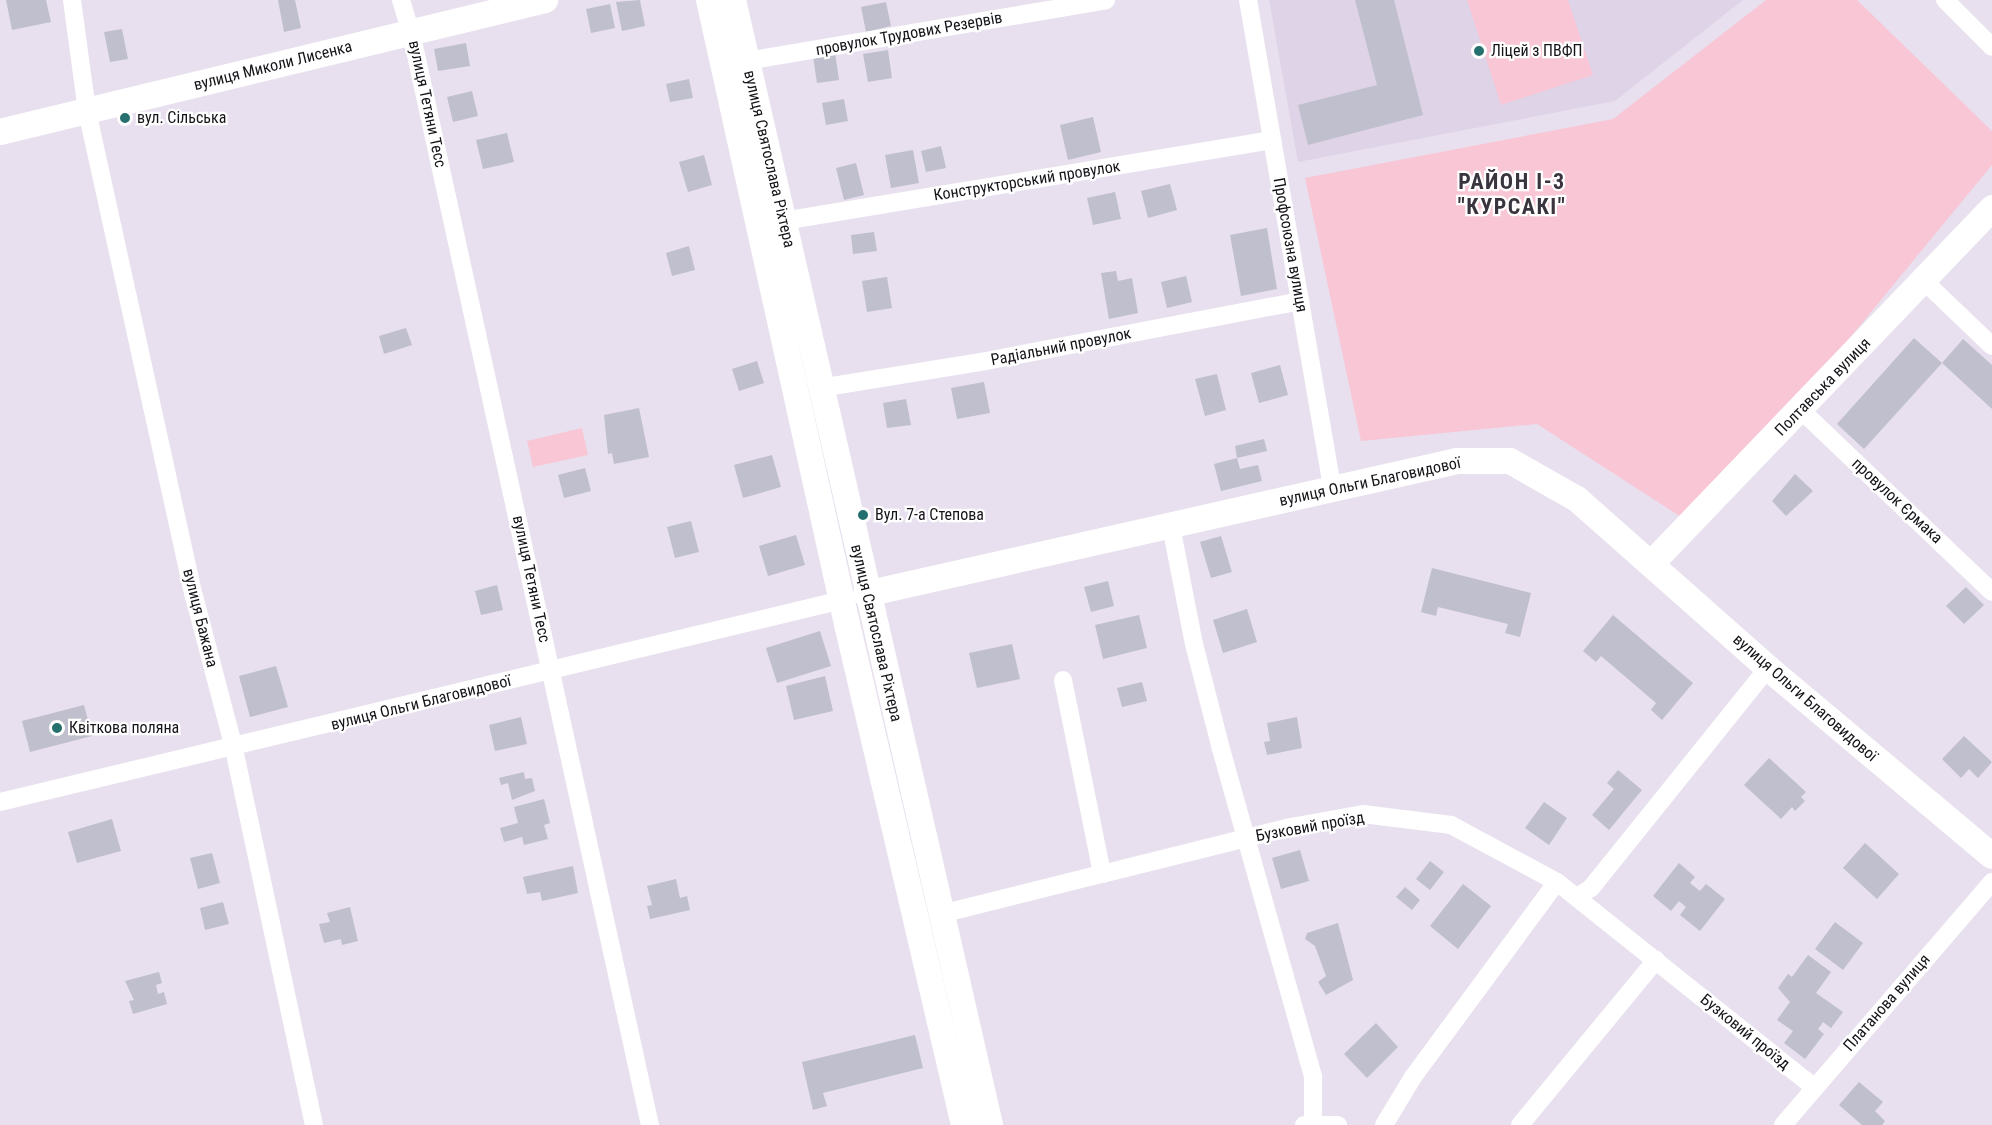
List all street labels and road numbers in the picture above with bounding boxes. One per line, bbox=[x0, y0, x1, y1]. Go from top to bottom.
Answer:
street label: провулок Трудових Резервів bbox=[814, 8, 1004, 60]
street label: вулиця Миколи Лисенка bbox=[192, 37, 354, 95]
street label: вулиця Тетяни Тесс bbox=[404, 39, 450, 169]
street label: вулиця Святослава Ріхтера bbox=[739, 69, 799, 249]
street label: Конструкторський провулок bbox=[932, 157, 1122, 205]
street label: Профсоюзна вулиця bbox=[1269, 176, 1311, 314]
street label: Радіальний провулок bbox=[989, 324, 1133, 370]
street label: Полтавська вулиця bbox=[1771, 334, 1875, 440]
street label: вулиця Ольги Благовидової bbox=[1278, 453, 1462, 511]
street label: провулок Єрмака bbox=[1848, 454, 1946, 548]
street label: вулиця Тетяни Тесс bbox=[508, 514, 554, 644]
street label: вулиця Святослава Ріхтера bbox=[846, 543, 906, 723]
street label: вулиця Бажана bbox=[178, 567, 222, 669]
street label: вулиця Ольги Благовидової bbox=[1729, 630, 1881, 766]
street label: вулиця Ольги Благовидової bbox=[329, 671, 513, 735]
street label: Бузковий проїзд bbox=[1254, 808, 1366, 846]
street label: Платанова вулиця bbox=[1840, 951, 1934, 1055]
street label: Бузковий проїзд bbox=[1696, 990, 1794, 1074]

